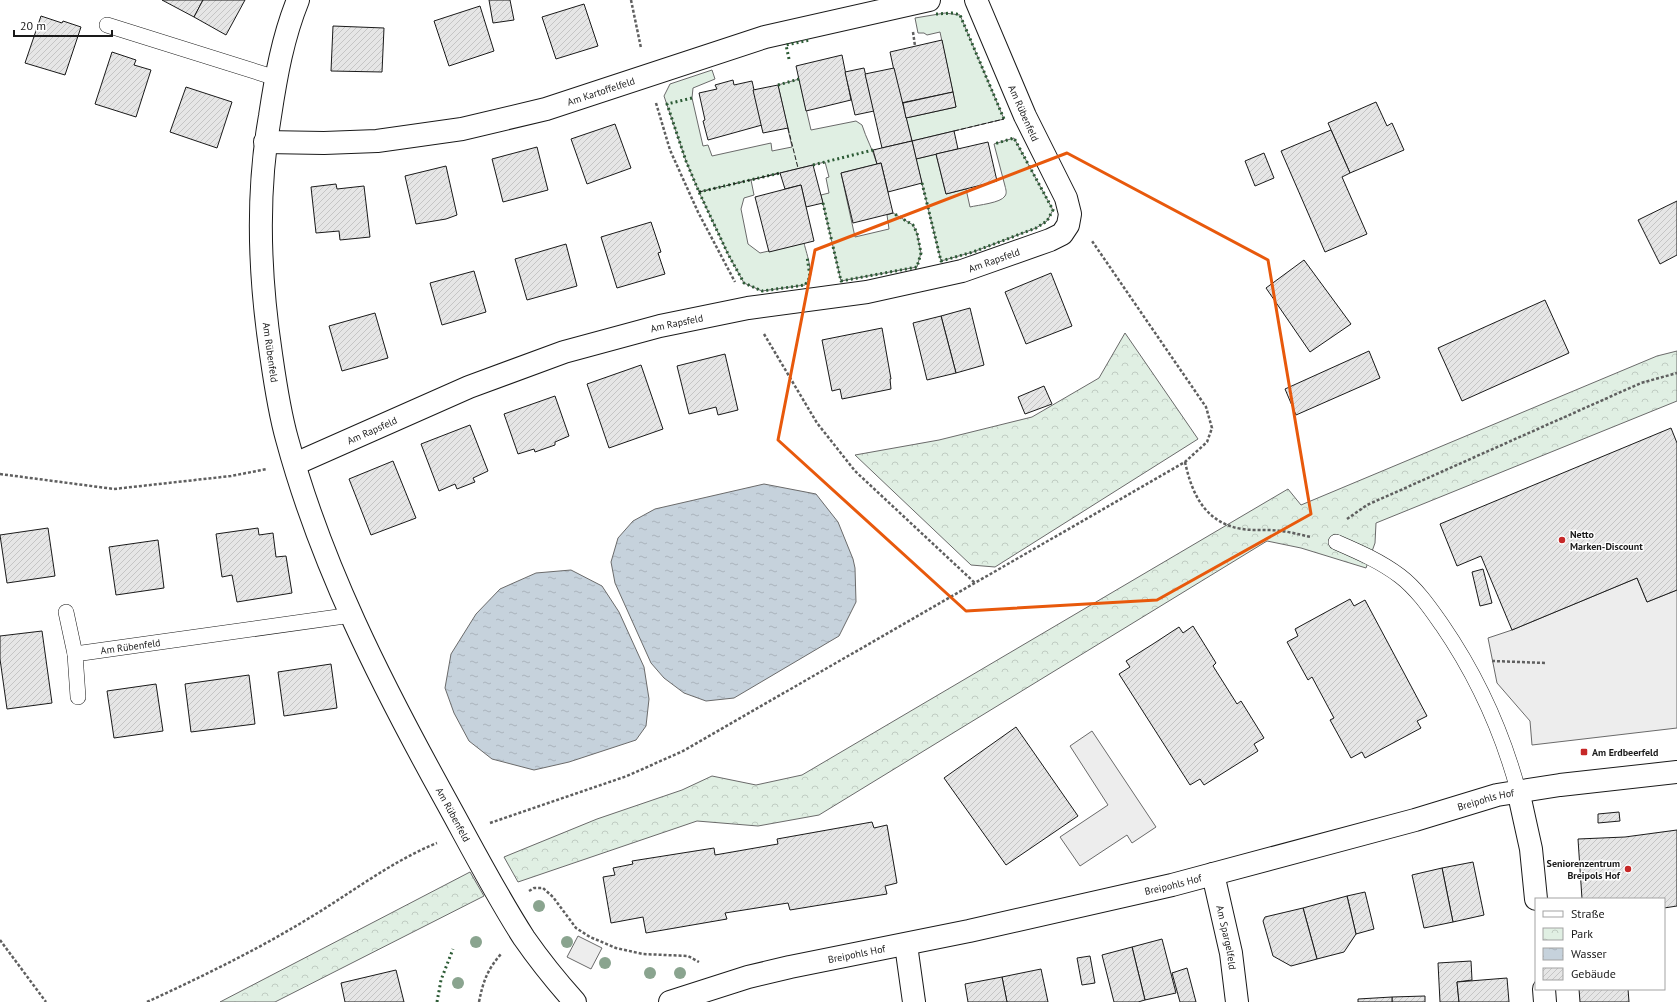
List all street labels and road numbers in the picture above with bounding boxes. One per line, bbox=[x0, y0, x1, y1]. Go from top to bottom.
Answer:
street label: Am Kartoffelfeld bbox=[566, 74, 637, 109]
street label: Am Rübenfeld bbox=[1005, 83, 1042, 143]
street label: Am Rapsfeld bbox=[967, 245, 1022, 275]
street label: Am Rapsfeld bbox=[649, 311, 704, 335]
street label: Am Rübenfeld bbox=[260, 322, 281, 383]
street label: Am Rapsfeld bbox=[345, 414, 399, 447]
street label: Am Rübenfeld bbox=[100, 636, 161, 657]
street label: Am Rübenfeld bbox=[433, 785, 473, 844]
street label: Breipohls Hof bbox=[1456, 786, 1516, 814]
street label: Breipohls Hof bbox=[1143, 871, 1204, 898]
street label: Am Spargelfeld bbox=[1213, 904, 1239, 971]
street label: Breipohls Hof bbox=[827, 942, 887, 966]

